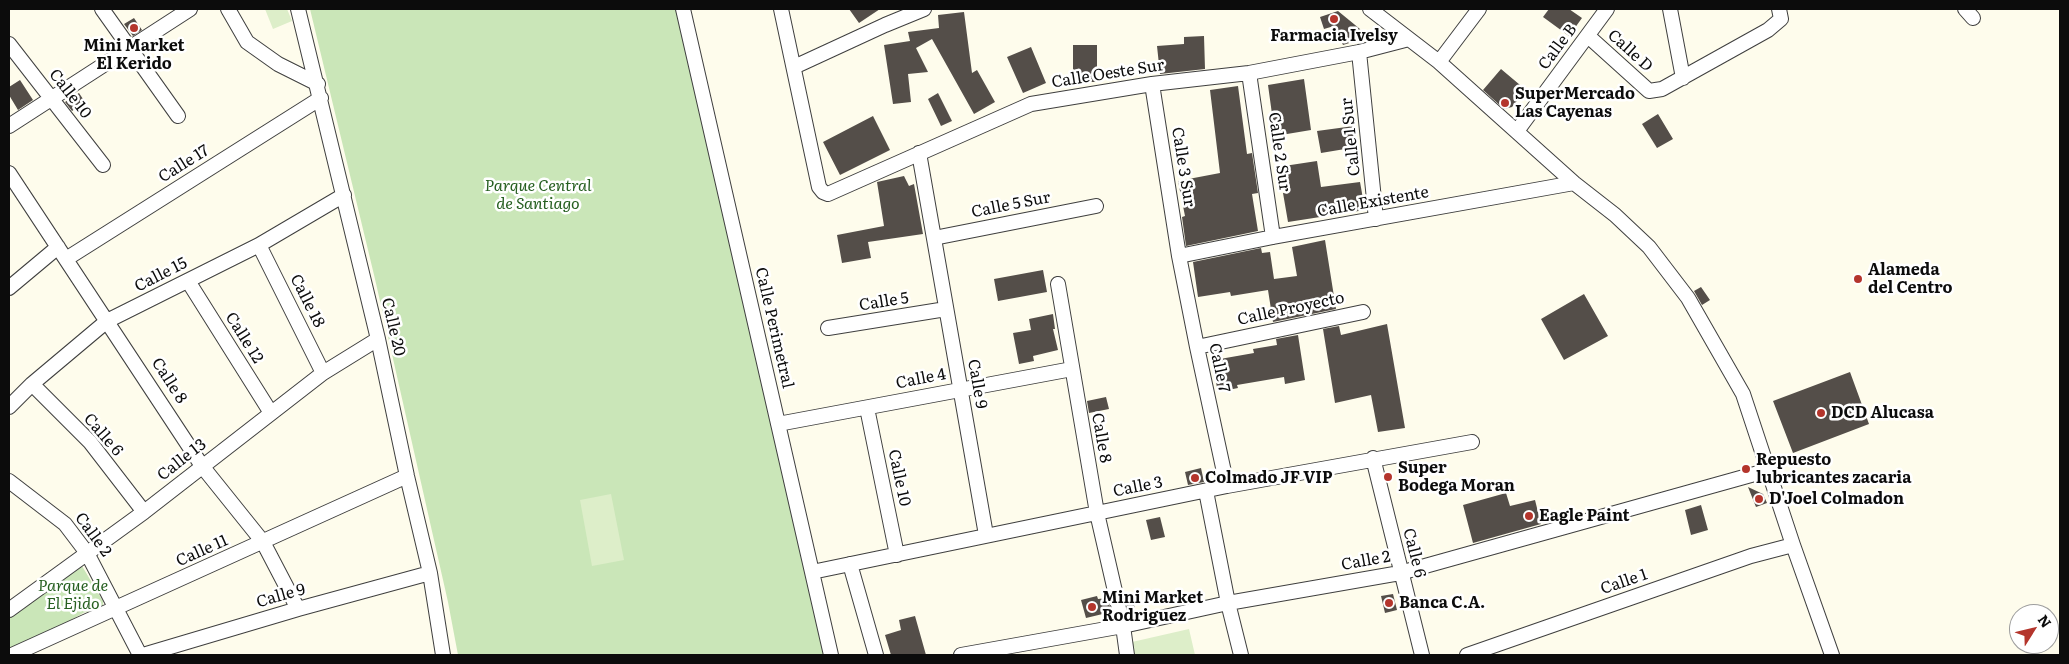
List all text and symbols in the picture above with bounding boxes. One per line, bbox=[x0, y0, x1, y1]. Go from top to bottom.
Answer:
marker: Farmacia Ivelsy bbox=[1328, 13, 1340, 25]
street label: Calle B bbox=[1535, 20, 1581, 74]
marker: Mini Market El Kerido bbox=[128, 22, 140, 34]
place label: Farmacia Ivelsy bbox=[1270, 26, 1398, 46]
street label: Calle D bbox=[1604, 26, 1656, 76]
place label: Mini Market El Kerido bbox=[83, 36, 185, 74]
street label: Calle Oeste Sur bbox=[1050, 56, 1166, 92]
street label: Calle 10 bbox=[45, 65, 95, 123]
place label: SuperMercado Las Cayenas bbox=[1515, 84, 1635, 122]
street label: Calle 1 Sur bbox=[1337, 97, 1365, 177]
marker: SuperMercado Las Cayenas bbox=[1499, 97, 1511, 109]
street label: Calle 2 Sur bbox=[1264, 111, 1294, 193]
street label: Calle 3 Sur bbox=[1167, 126, 1199, 208]
street label: Calle 17 bbox=[155, 141, 213, 187]
park label: Parque Central de Santiago bbox=[485, 176, 591, 214]
street label: Calle Existente bbox=[1316, 183, 1430, 221]
street label: Calle 5 Sur bbox=[970, 188, 1052, 222]
street label: Calle 15 bbox=[132, 254, 190, 296]
place label: Alameda del Centro bbox=[1868, 260, 1952, 298]
street label: Calle Perimetral bbox=[751, 266, 797, 390]
street label: Calle 18 bbox=[285, 271, 329, 331]
marker: Alameda del Centro bbox=[1852, 273, 1864, 285]
street label: Calle Proyecto bbox=[1236, 288, 1346, 330]
street label: Calle 5 bbox=[858, 289, 910, 315]
street label: Calle 20 bbox=[377, 296, 409, 358]
street label: Calle 12 bbox=[221, 309, 267, 367]
street label: Calle 7 bbox=[1204, 342, 1234, 394]
street label: Calle 8 bbox=[147, 355, 191, 407]
street label: Calle 9 bbox=[963, 358, 991, 410]
street label: Calle 4 bbox=[894, 365, 948, 393]
place label: DCD Alucasa bbox=[1831, 403, 1934, 423]
marker: DCD Alucasa bbox=[1815, 407, 1827, 419]
street label: Calle 6 bbox=[79, 410, 127, 460]
street label: Calle 8 bbox=[1087, 411, 1115, 465]
street label: Calle 13 bbox=[154, 435, 210, 485]
street label: Calle 10 bbox=[884, 448, 914, 508]
place label: Repuesto lubricantes zacaria bbox=[1756, 450, 1911, 488]
place label: Super Bodega Moran bbox=[1398, 458, 1515, 496]
marker: Repuesto lubricantes zacaria bbox=[1740, 463, 1752, 475]
place label: Colmado JF VIP bbox=[1205, 468, 1332, 488]
marker: Super Bodega Moran bbox=[1382, 471, 1394, 483]
marker: Colmado JF VIP bbox=[1189, 472, 1201, 484]
street label: Calle 3 bbox=[1111, 473, 1165, 501]
place label: D'Joel Colmadon bbox=[1769, 489, 1904, 509]
marker: D'Joel Colmadon bbox=[1753, 493, 1765, 505]
place label: Eagle Paint bbox=[1539, 506, 1630, 526]
street label: Calle 2 bbox=[71, 509, 115, 561]
marker: Eagle Paint bbox=[1523, 510, 1535, 522]
street label: Calle 6 bbox=[1399, 526, 1429, 580]
street label: Calle 11 bbox=[173, 531, 231, 571]
street label: Calle 2 bbox=[1340, 547, 1392, 575]
street label: Calle 1 bbox=[1598, 565, 1650, 599]
park label: Parque de El Ejido bbox=[38, 576, 108, 614]
street label: Calle 9 bbox=[254, 580, 308, 612]
place label: Mini Market Rodriguez bbox=[1102, 588, 1203, 626]
place label: Banca C.A. bbox=[1399, 593, 1485, 613]
marker: Banca C.A. bbox=[1383, 597, 1395, 609]
marker: Mini Market Rodriguez bbox=[1086, 601, 1098, 613]
north arrow bbox=[2009, 604, 2059, 654]
text: N bbox=[2034, 610, 2057, 631]

